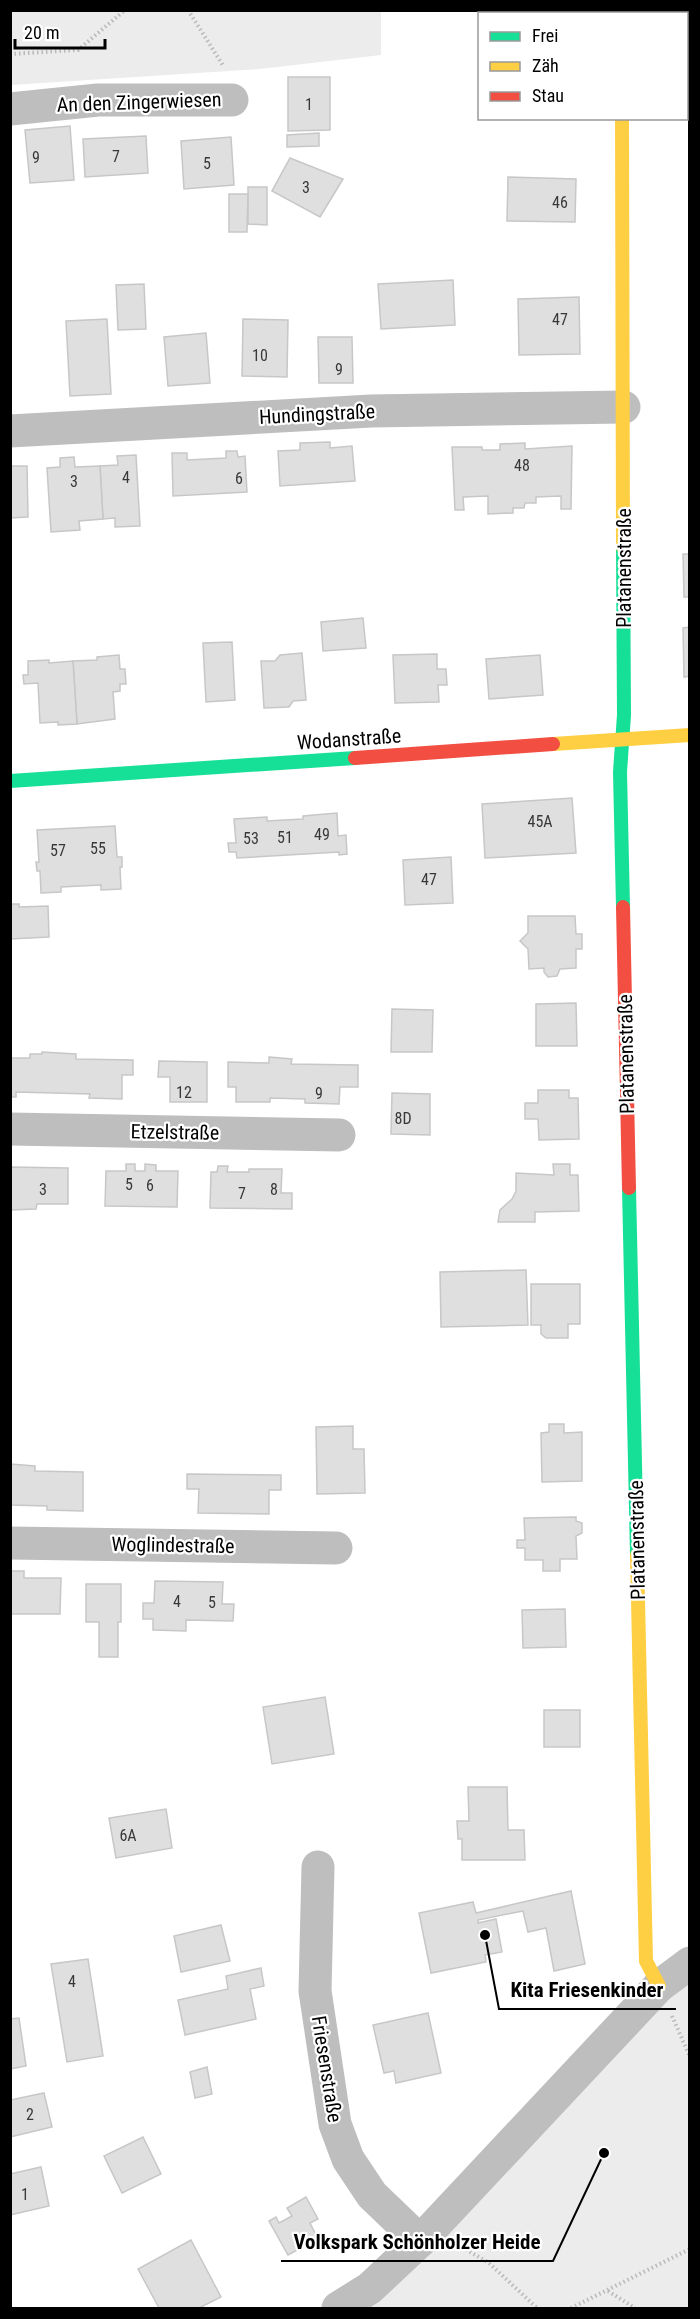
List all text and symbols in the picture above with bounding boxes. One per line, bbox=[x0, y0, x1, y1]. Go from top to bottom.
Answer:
scale bar bbox=[15, 12, 105, 50]
legend bbox=[478, 12, 688, 120]
text: 20 m bbox=[24, 22, 59, 43]
text: Frei bbox=[532, 25, 558, 46]
text: Zäh bbox=[532, 55, 559, 76]
text: Stau bbox=[532, 85, 564, 106]
street label: An den Zingerwiesen bbox=[56, 87, 222, 117]
house number: 1 bbox=[305, 95, 313, 114]
house number: 7 bbox=[112, 147, 120, 166]
house number: 9 bbox=[32, 148, 40, 167]
house number: 5 bbox=[203, 154, 211, 173]
house number: 3 bbox=[302, 178, 310, 197]
house number: 46 bbox=[552, 193, 568, 212]
house number: 47 bbox=[552, 310, 568, 329]
house number: 10 bbox=[252, 346, 268, 365]
house number: 9 bbox=[335, 360, 343, 379]
street label: Hundingstraße bbox=[258, 399, 376, 429]
house number: 48 bbox=[514, 456, 530, 475]
house number: 4 bbox=[122, 468, 130, 487]
house number: 6 bbox=[235, 469, 243, 488]
house number: 3 bbox=[70, 472, 78, 491]
street label: Platanenstraße bbox=[612, 508, 636, 628]
street label: Wodanstraße bbox=[296, 723, 402, 755]
house number: 45A bbox=[527, 812, 553, 831]
house number: 49 bbox=[314, 825, 330, 844]
house number: 51 bbox=[277, 828, 293, 847]
house number: 53 bbox=[243, 829, 259, 848]
house number: 55 bbox=[90, 839, 106, 858]
house number: 57 bbox=[50, 841, 66, 860]
house number: 47 bbox=[421, 870, 437, 889]
street label: Platanenstraße bbox=[613, 994, 639, 1114]
house number: 12 bbox=[176, 1083, 192, 1102]
house number: 9 bbox=[315, 1084, 323, 1103]
house number: 8D bbox=[394, 1109, 412, 1128]
street label: Etzelstraße bbox=[131, 1119, 219, 1145]
house number: 5 bbox=[125, 1175, 133, 1194]
house number: 6 bbox=[146, 1176, 154, 1195]
house number: 3 bbox=[39, 1180, 47, 1199]
house number: 8 bbox=[270, 1180, 278, 1199]
house number: 7 bbox=[238, 1184, 246, 1203]
street label: Platanenstraße bbox=[624, 1480, 650, 1600]
street label: Woglindestraße bbox=[111, 1532, 235, 1558]
house number: 4 bbox=[173, 1592, 181, 1611]
house number: 5 bbox=[208, 1593, 216, 1612]
house number: 6A bbox=[119, 1826, 137, 1845]
callout: Kita Friesenkinder bbox=[499, 1970, 676, 2009]
house number: 4 bbox=[68, 1972, 76, 1991]
text: Kita Friesenkinder bbox=[510, 1978, 664, 2002]
street label: Friesenstraße bbox=[307, 2014, 347, 2124]
house number: 2 bbox=[26, 2105, 34, 2124]
house number: 1 bbox=[21, 2185, 29, 2204]
callout: Volkspark Schönholzer Heide bbox=[281, 2222, 553, 2261]
text: Volkspark Schönholzer Heide bbox=[293, 2230, 541, 2254]

